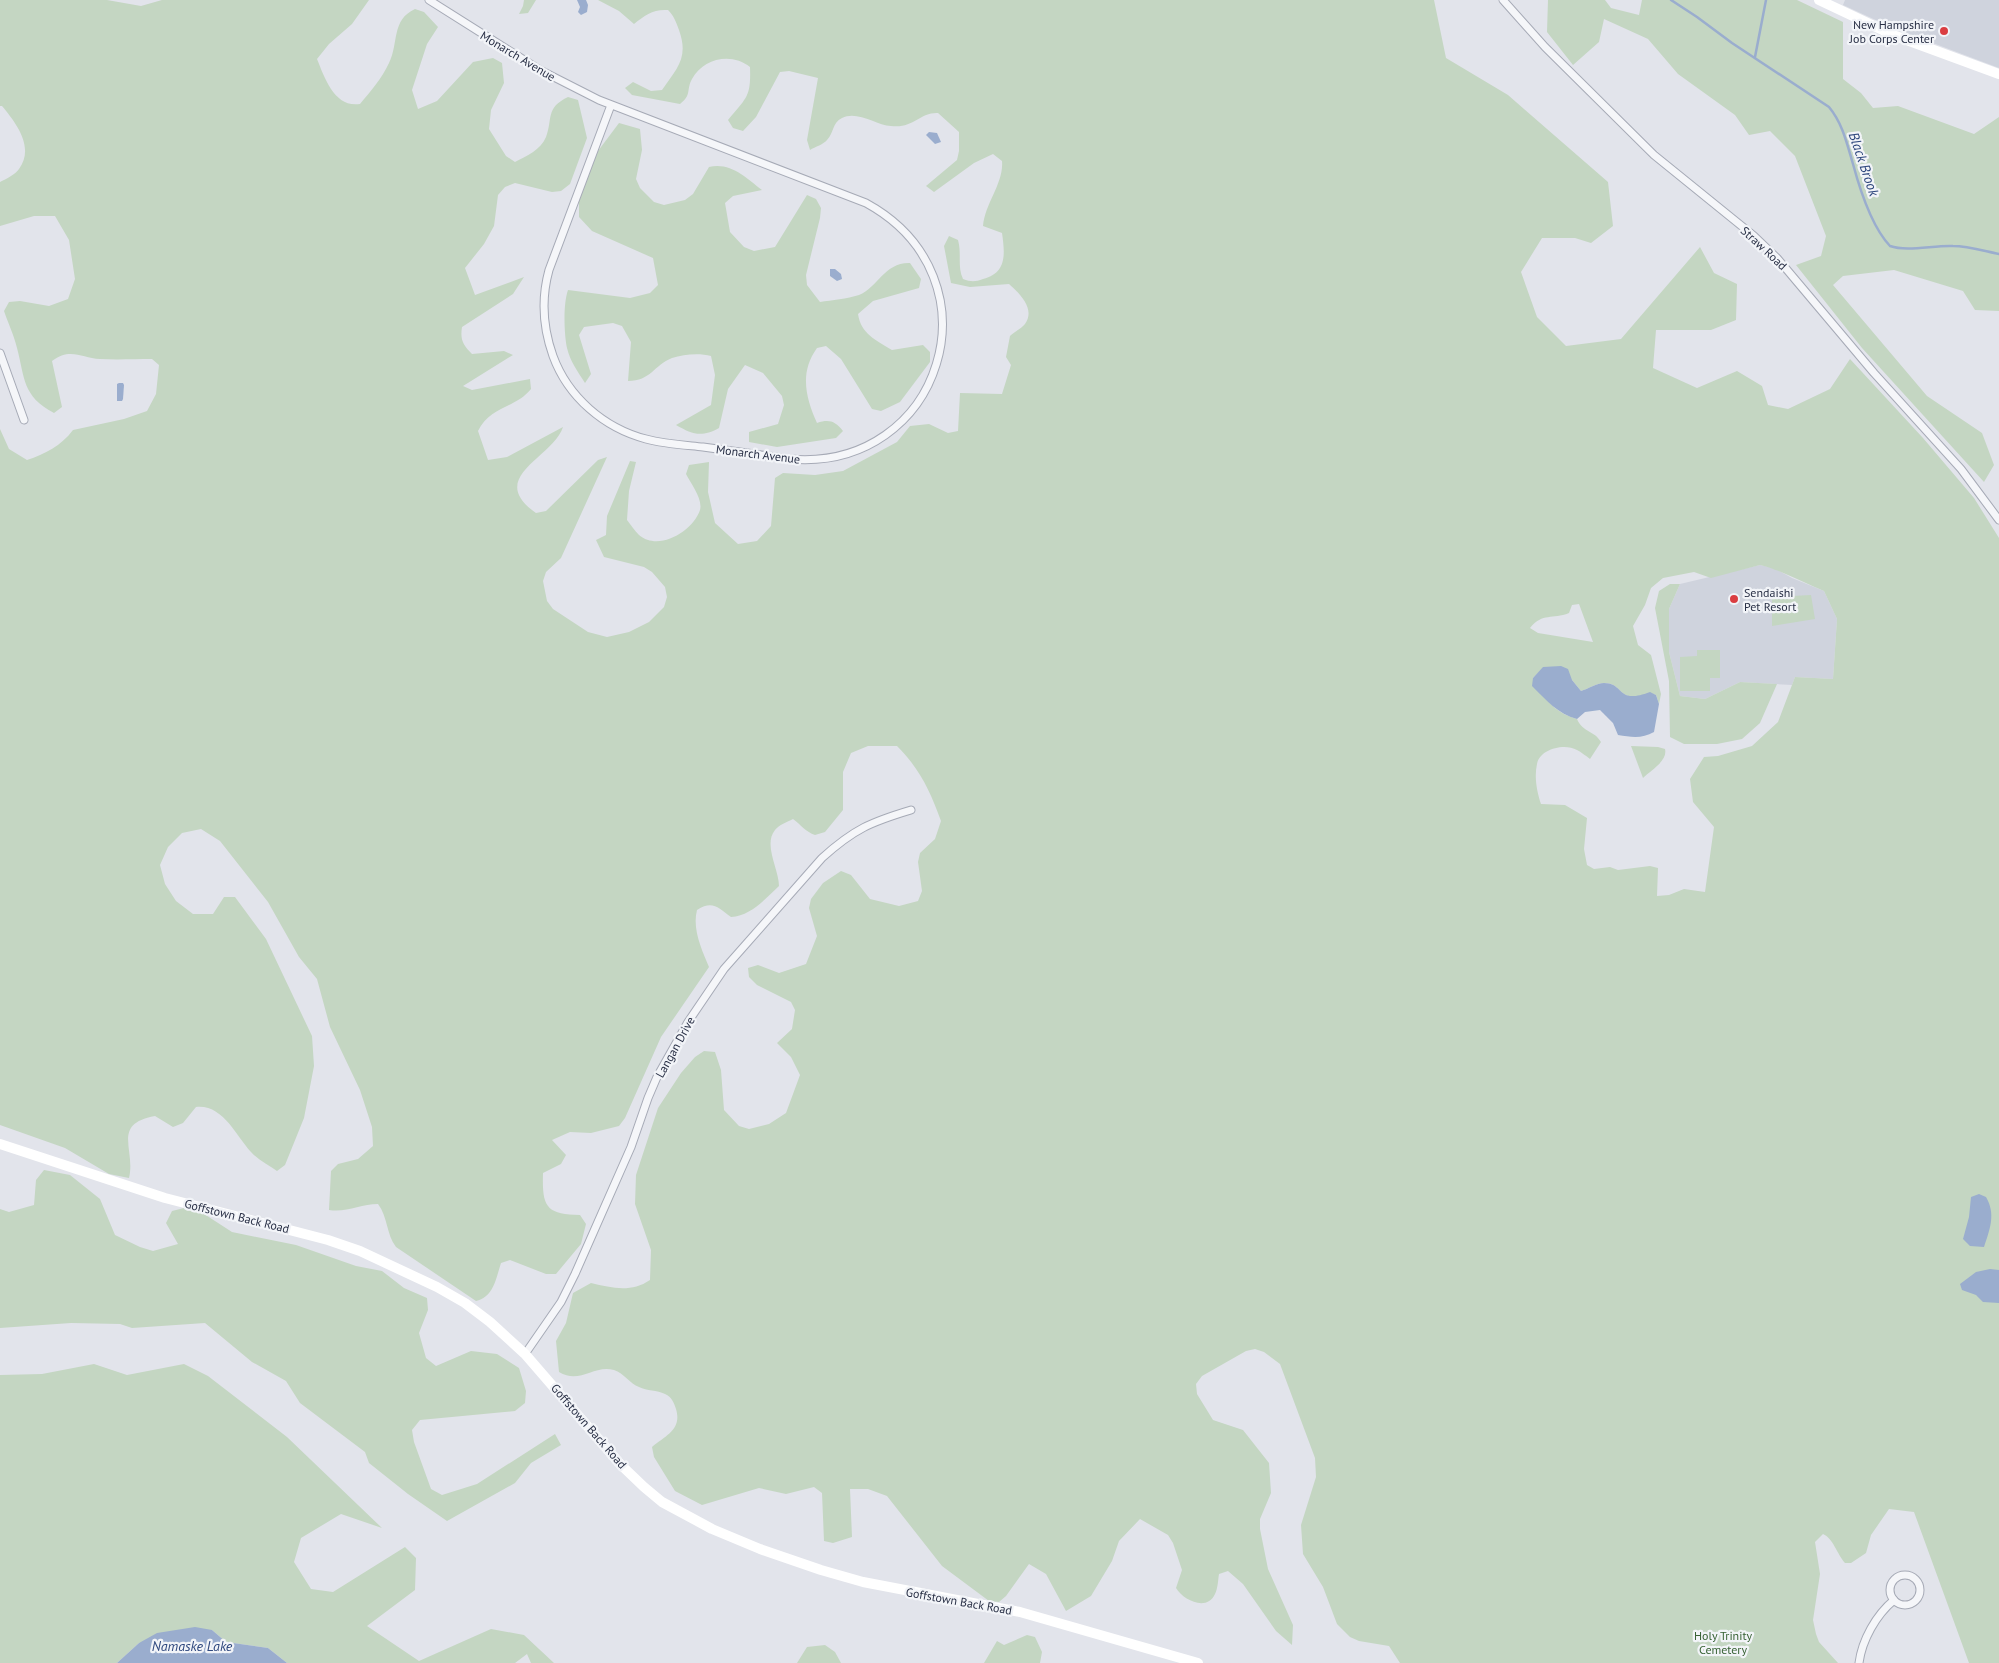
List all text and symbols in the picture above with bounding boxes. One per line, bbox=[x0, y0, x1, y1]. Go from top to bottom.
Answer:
place label: New Hampshire Job Corps Center bbox=[1848, 17, 1934, 46]
marker: New Hampshire Job Corps Center bbox=[1938, 25, 1950, 37]
street label: Monarch Avenue bbox=[478, 28, 558, 84]
water label: Black Brook bbox=[1845, 130, 1884, 199]
street label: Straw Road bbox=[1738, 223, 1790, 273]
street label: Monarch Avenue bbox=[715, 441, 801, 467]
place label: Sendaishi Pet Resort bbox=[1744, 585, 1796, 614]
marker: Sendaishi Pet Resort bbox=[1728, 593, 1740, 605]
street label: Langan Drive bbox=[652, 1014, 698, 1080]
street label: Goffstown Back Road bbox=[183, 1196, 291, 1236]
street label: Goffstown Back Road bbox=[548, 1380, 630, 1472]
street label: Goffstown Back Road bbox=[905, 1584, 1013, 1618]
park label: Holy Trinity Cemetery bbox=[1694, 1628, 1752, 1657]
water label: Namaske Lake bbox=[152, 1637, 233, 1655]

